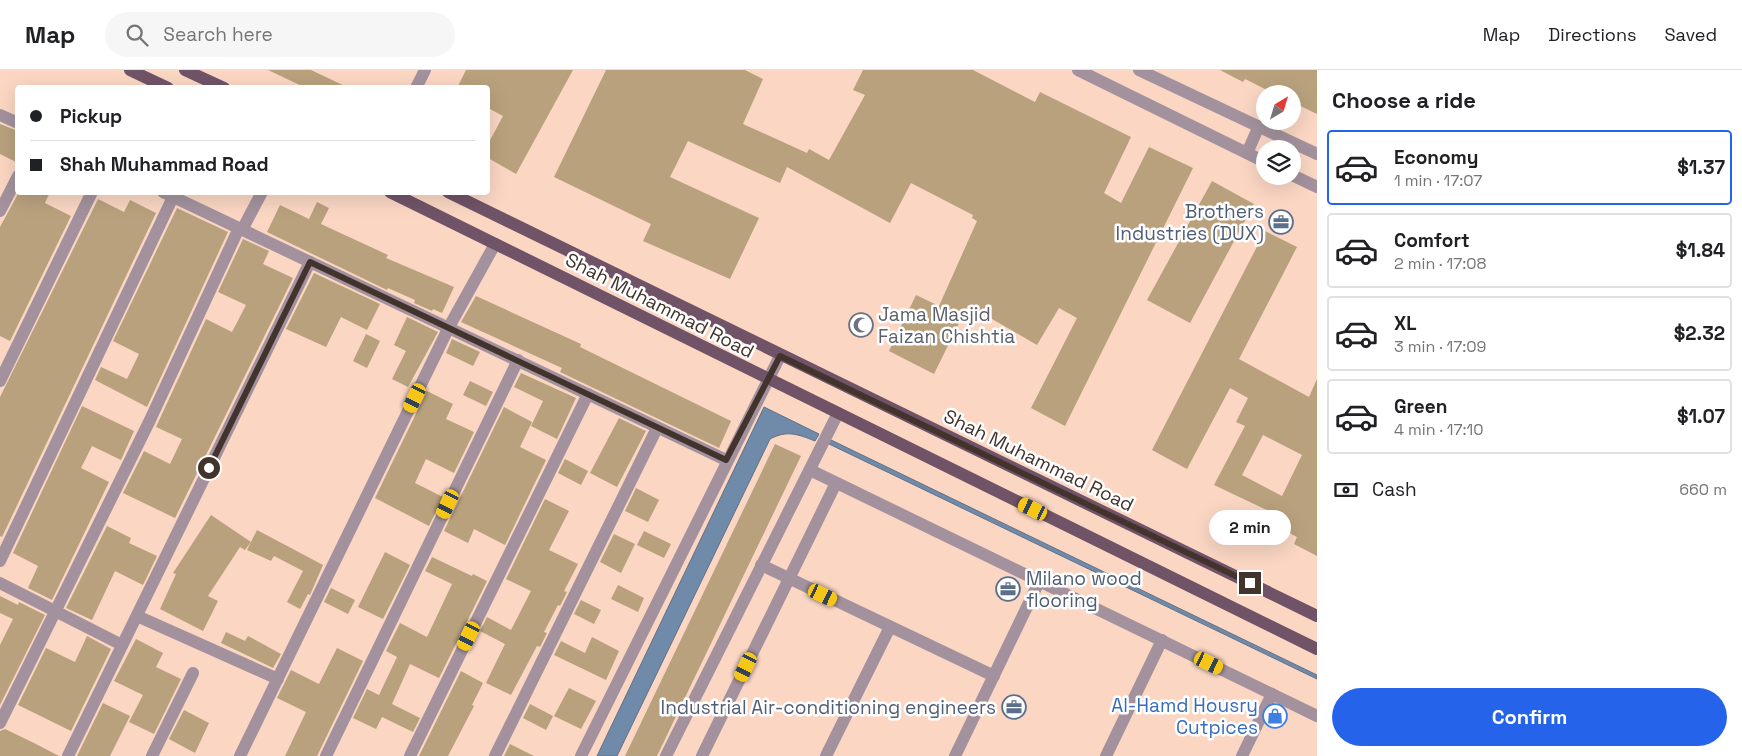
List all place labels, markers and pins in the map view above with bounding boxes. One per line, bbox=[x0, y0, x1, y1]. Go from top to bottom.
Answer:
place label: Brothers Industries (DUX) bbox=[1116, 199, 1264, 246]
office icon: Brothers Industries (DUX) bbox=[1268, 209, 1294, 235]
place label: Jama Masjid Faizan Chishtia bbox=[878, 302, 1015, 349]
mosque icon: Jama Masjid Faizan Chishtia bbox=[848, 312, 874, 338]
place label: Milano wood flooring bbox=[1026, 566, 1142, 613]
office icon: Milano wood flooring bbox=[995, 576, 1021, 602]
place label: Al-Hamd Housry Cutpices bbox=[1111, 693, 1258, 740]
office icon: Industrial Air-conditioning engineers bbox=[1001, 694, 1027, 720]
place label: Industrial Air-conditioning engineers bbox=[661, 695, 996, 720]
shop icon: Al-Hamd Housry Cutpices bbox=[1262, 703, 1288, 729]

